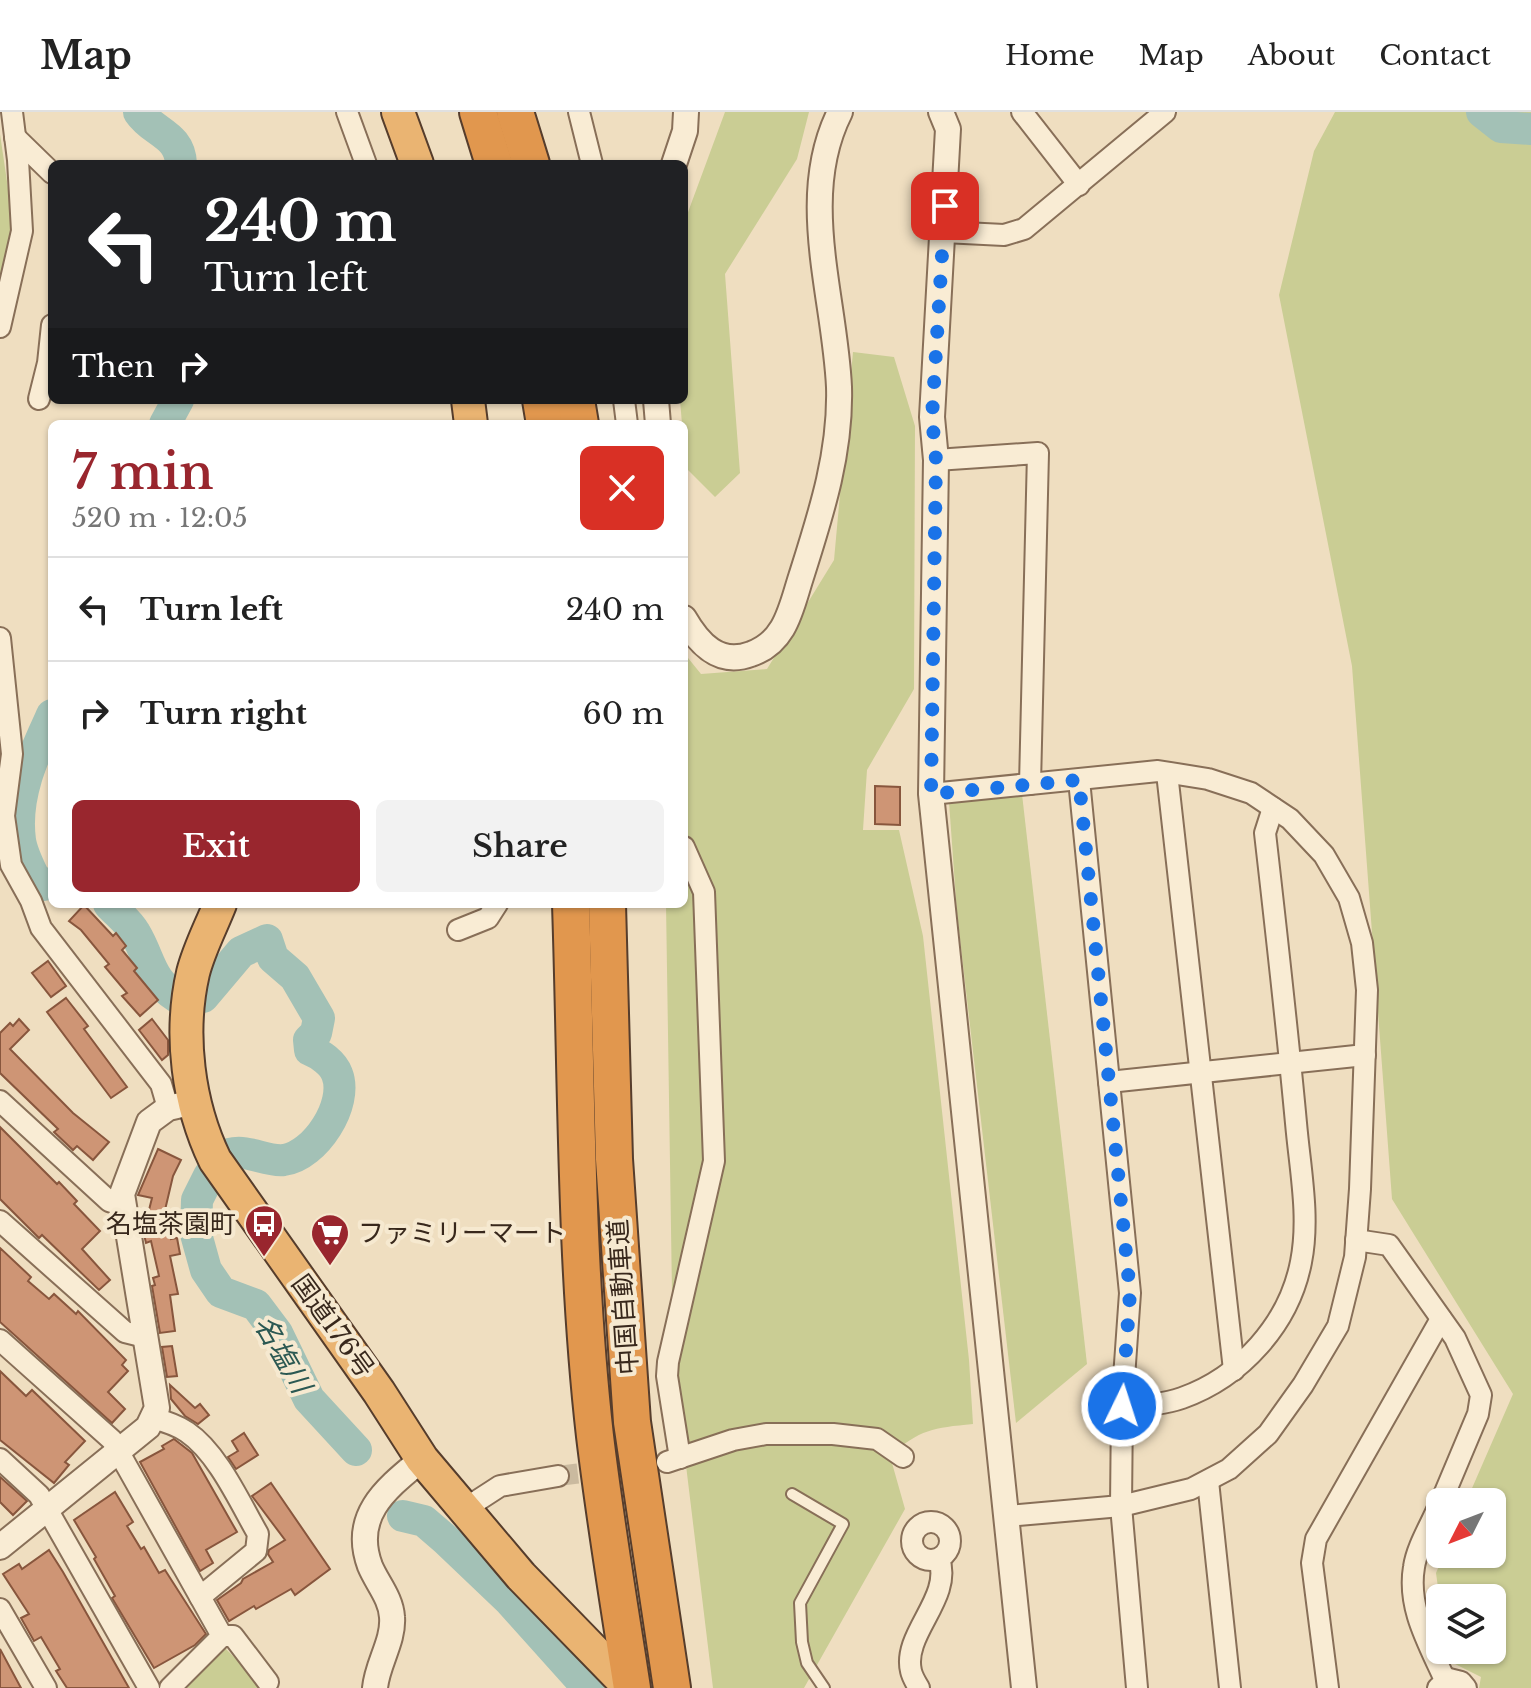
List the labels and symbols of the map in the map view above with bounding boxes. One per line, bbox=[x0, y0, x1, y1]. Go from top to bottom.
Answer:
pin bbox=[911, 172, 979, 240]
bus stop icon: 名塩茶園町 bbox=[243, 1203, 285, 1258]
place label: 名塩茶園町 bbox=[106, 1208, 236, 1240]
supermarket icon: ファミリーマート bbox=[309, 1212, 351, 1267]
place label: ファミリーマート bbox=[358, 1217, 566, 1249]
street label: 中国自動車道 bbox=[602, 1218, 644, 1376]
street label: 国道176号 bbox=[285, 1268, 381, 1384]
water label: 名塩川 bbox=[246, 1309, 320, 1402]
position arrow bbox=[1080, 1364, 1164, 1448]
north arrow bbox=[1426, 1488, 1506, 1568]

